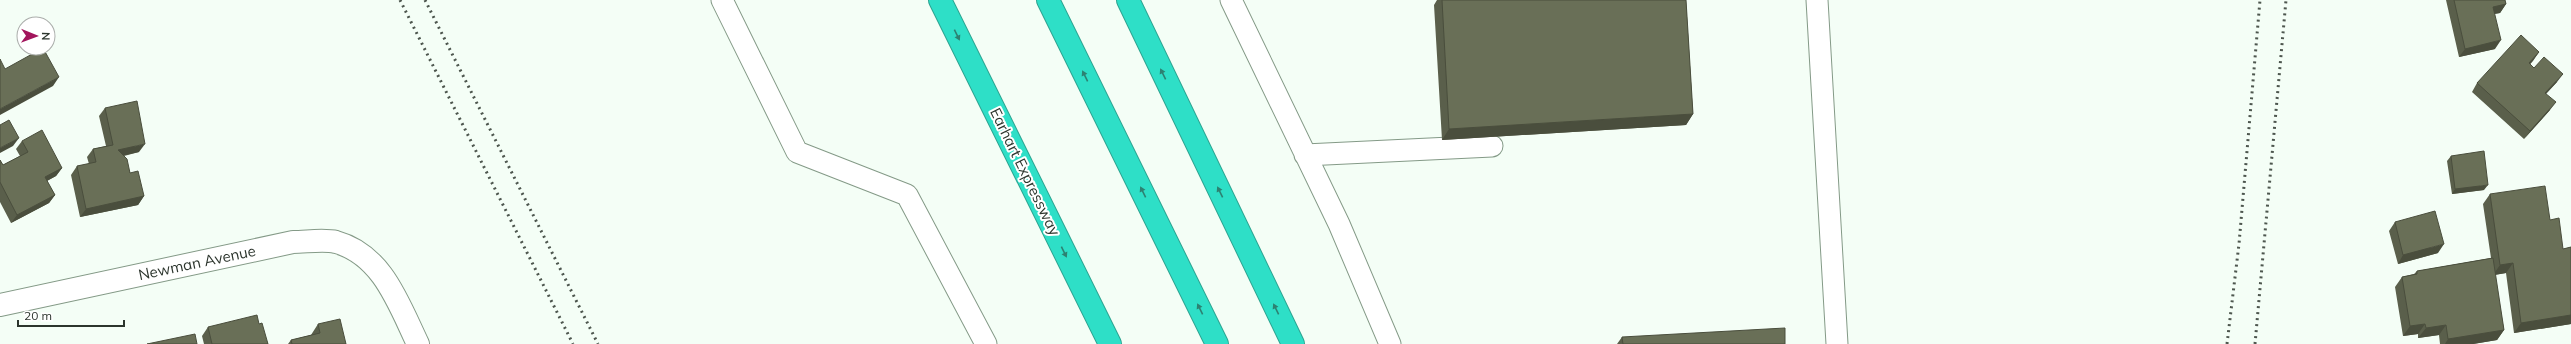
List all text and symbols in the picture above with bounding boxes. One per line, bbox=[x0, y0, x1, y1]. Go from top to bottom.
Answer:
north arrow bbox=[16, 16, 56, 56]
one-way arrow bbox=[954, 29, 960, 41]
text: N bbox=[39, 32, 53, 40]
one-way arrow bbox=[1160, 69, 1166, 80]
one-way arrow bbox=[1082, 70, 1088, 81]
street label: Earhart Expressway bbox=[986, 105, 1065, 239]
one-way arrow bbox=[1217, 186, 1223, 197]
one-way arrow bbox=[1140, 187, 1146, 198]
street label: Newman Avenue bbox=[137, 241, 257, 284]
one-way arrow bbox=[1061, 246, 1067, 258]
scale bar bbox=[18, 302, 124, 328]
one-way arrow bbox=[1197, 303, 1203, 315]
one-way arrow bbox=[1273, 303, 1279, 315]
text: 20 m bbox=[24, 308, 52, 323]

